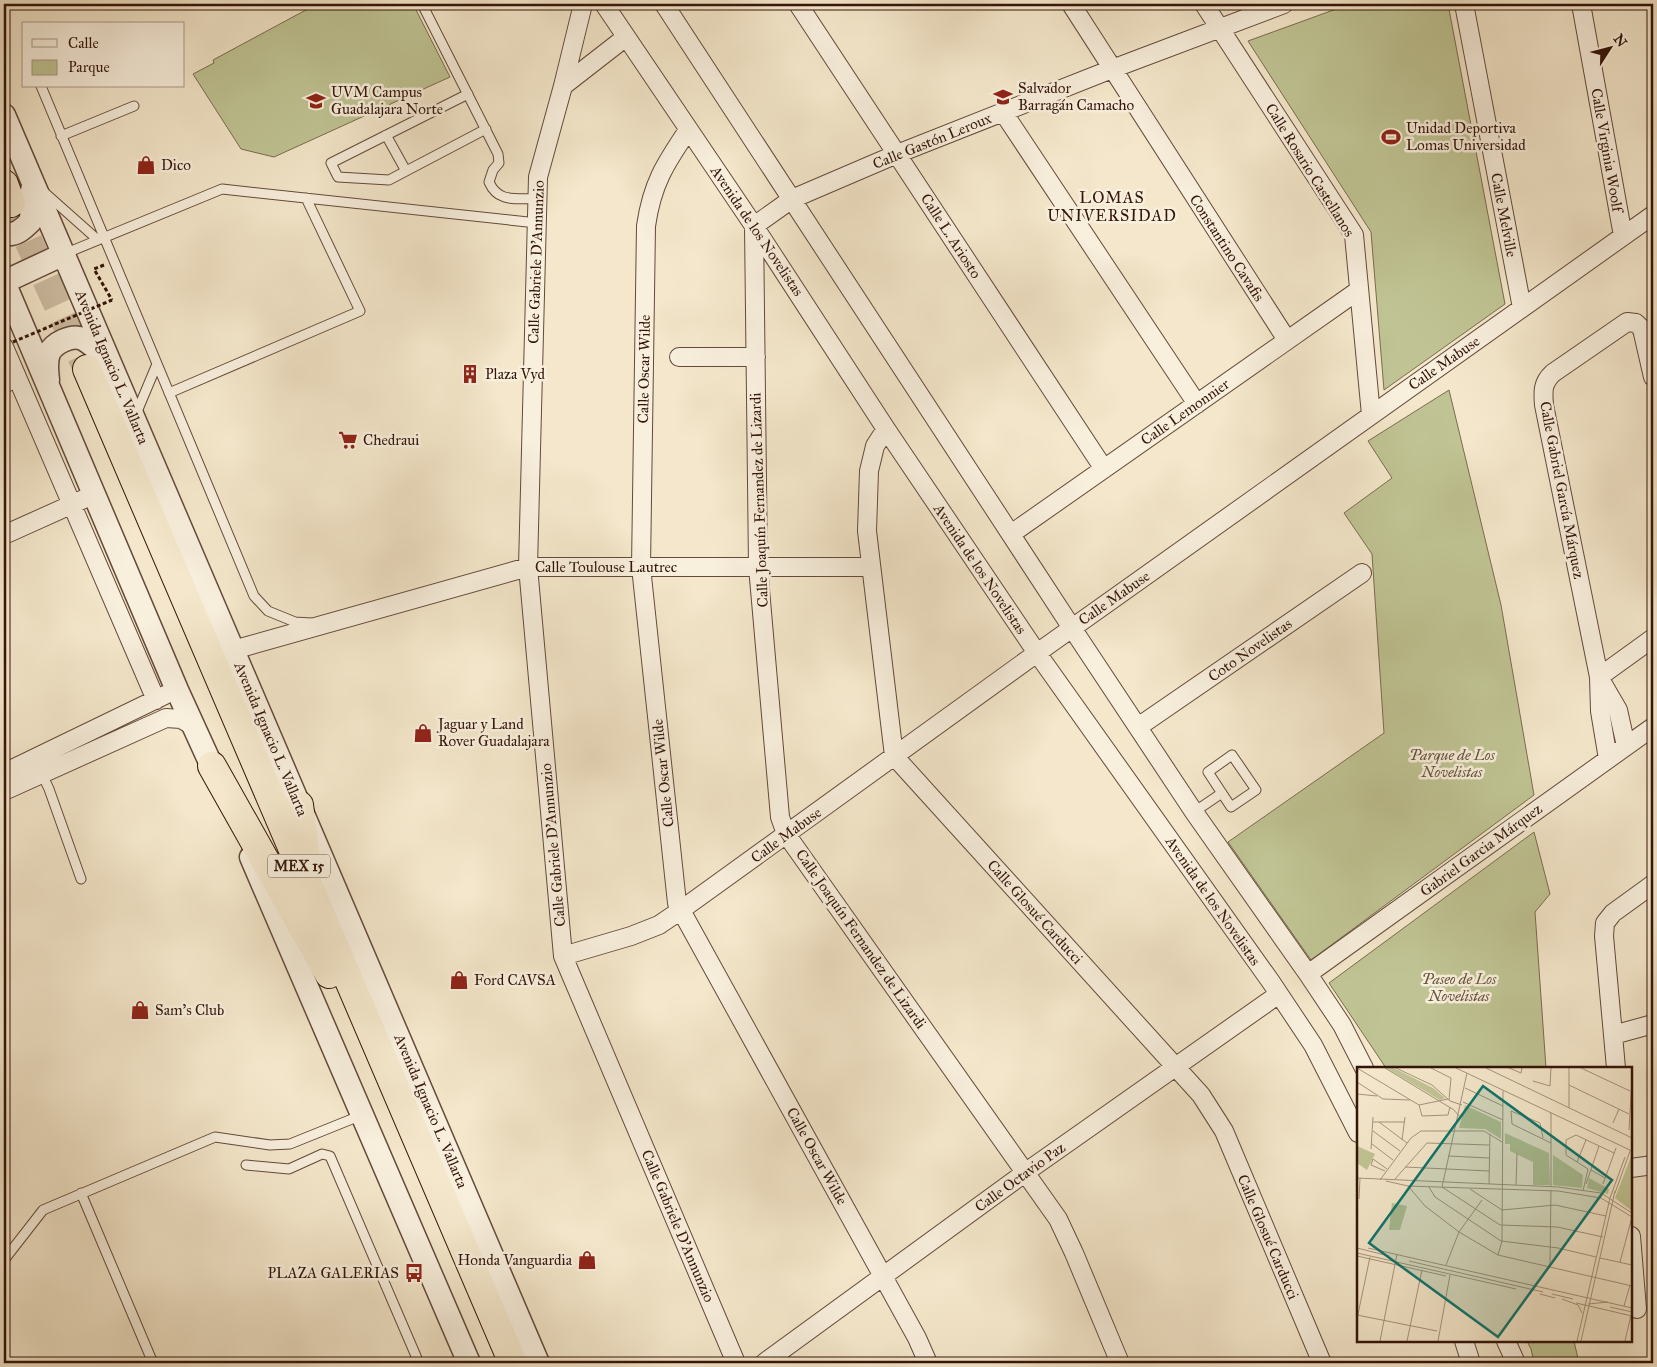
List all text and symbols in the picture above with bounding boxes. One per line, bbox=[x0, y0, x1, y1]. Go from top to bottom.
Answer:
legend bbox=[22, 22, 185, 88]
north arrow bbox=[1584, 22, 1634, 72]
text: N bbox=[1610, 31, 1631, 51]
text: Calle bbox=[68, 34, 99, 52]
text: Parque bbox=[68, 58, 110, 77]
place label: Salvador Barragán Camacho bbox=[1018, 79, 1135, 114]
place label: UVM Campus Guadalajara Norte bbox=[331, 83, 443, 118]
school or university icon: Salvador Barragán Camacho bbox=[992, 86, 1014, 108]
street label: Calle Virginia Woolf bbox=[1587, 87, 1627, 216]
school or university icon: UVM Campus Guadalajara Norte bbox=[305, 90, 327, 112]
street label: Calle Rosario Castellanos bbox=[1262, 100, 1358, 240]
street label: Calle Gastón Leroux bbox=[870, 109, 994, 173]
place label: Unidad Deportiva Lomas Universidad bbox=[1406, 119, 1526, 154]
sports icon: Unidad Deportiva Lomas Universidad bbox=[1380, 126, 1402, 148]
shop icon: Dico bbox=[135, 154, 157, 176]
place label: Dico bbox=[161, 156, 191, 174]
street label: Avenida de los Novelistas bbox=[706, 162, 807, 300]
street label: Calle Melville bbox=[1487, 171, 1521, 259]
street label: Calle Gabriele D'Annunzio bbox=[524, 179, 548, 344]
district label: LOMAS UNIVERSIDAD bbox=[1047, 188, 1177, 225]
street label: Calle L. Ariosto bbox=[917, 190, 985, 282]
street label: Constantino Cavafis bbox=[1186, 191, 1268, 305]
street label: Avenida Ignacio L. Vallarta bbox=[71, 286, 153, 447]
street label: Calle Oscar Wilde bbox=[634, 315, 654, 423]
street label: Calle Mabuse bbox=[1405, 332, 1483, 394]
building icon: Plaza Vyd bbox=[459, 363, 481, 385]
place label: Plaza Vyd bbox=[485, 365, 545, 383]
street label: Calle Lemonnier bbox=[1137, 375, 1233, 449]
street label: Calle Joaquín Fernandez de Lizardi bbox=[746, 392, 773, 608]
street label: Calle Gabriel García Márquez bbox=[1535, 400, 1588, 581]
supermarket icon: Chedraui bbox=[337, 429, 359, 451]
place label: Chedraui bbox=[363, 431, 419, 449]
street label: Avenida de los Novelistas bbox=[929, 500, 1030, 638]
street label: Calle Toulouse Lautrec bbox=[535, 558, 677, 576]
street label: Calle Mabuse bbox=[1075, 567, 1153, 629]
street label: Coto Novelistas bbox=[1205, 614, 1295, 686]
street label: Avenida Ignacio L. Vallarta bbox=[230, 658, 312, 819]
place label: Jaguar y Land Rover Guadalajara bbox=[436, 715, 550, 750]
street label: Calle Oscar Wilde bbox=[648, 718, 678, 828]
shop icon: Jaguar y Land Rover Guadalajara bbox=[412, 722, 434, 744]
park label: Parque de Los Novelistas bbox=[1409, 746, 1495, 781]
street label: Calle Gabriele D'Annunzio bbox=[537, 762, 569, 927]
street label: Gabriel Garcia Márquez bbox=[1417, 800, 1546, 901]
street label: Calle Mabuse bbox=[747, 803, 825, 867]
street label: Avenida de los Novelistas bbox=[1161, 832, 1264, 969]
street label: Calle Joaquín Fernandez de Lizardi bbox=[791, 846, 930, 1033]
road number: MEX 15 bbox=[268, 854, 330, 878]
street label: Calle Glosué Carducci bbox=[983, 856, 1087, 968]
shop icon: Ford CAVSA bbox=[448, 969, 470, 991]
park label: Paseo de Los Novelistas bbox=[1422, 970, 1497, 1005]
place label: Ford CAVSA bbox=[474, 971, 556, 989]
shop icon: Sam's Club bbox=[129, 999, 151, 1021]
place label: Sam's Club bbox=[155, 1001, 224, 1019]
street label: Avenida Ignacio L. Vallarta bbox=[390, 1030, 472, 1191]
inset map bbox=[1357, 1067, 1632, 1342]
street label: Calle Oscar Wilde bbox=[783, 1104, 851, 1208]
street label: Calle Octavio Paz bbox=[971, 1138, 1069, 1216]
street label: Calle Gabriele D'Annunzio bbox=[638, 1147, 718, 1305]
street label: Calle Glosué Carducci bbox=[1234, 1172, 1302, 1302]
shop icon: Honda Vanguardia bbox=[576, 1249, 598, 1271]
place label: Honda Vanguardia bbox=[458, 1251, 573, 1269]
bus stop icon: PLAZA GALERIAS bbox=[403, 1262, 425, 1284]
place label: PLAZA GALERIAS bbox=[268, 1264, 399, 1282]

